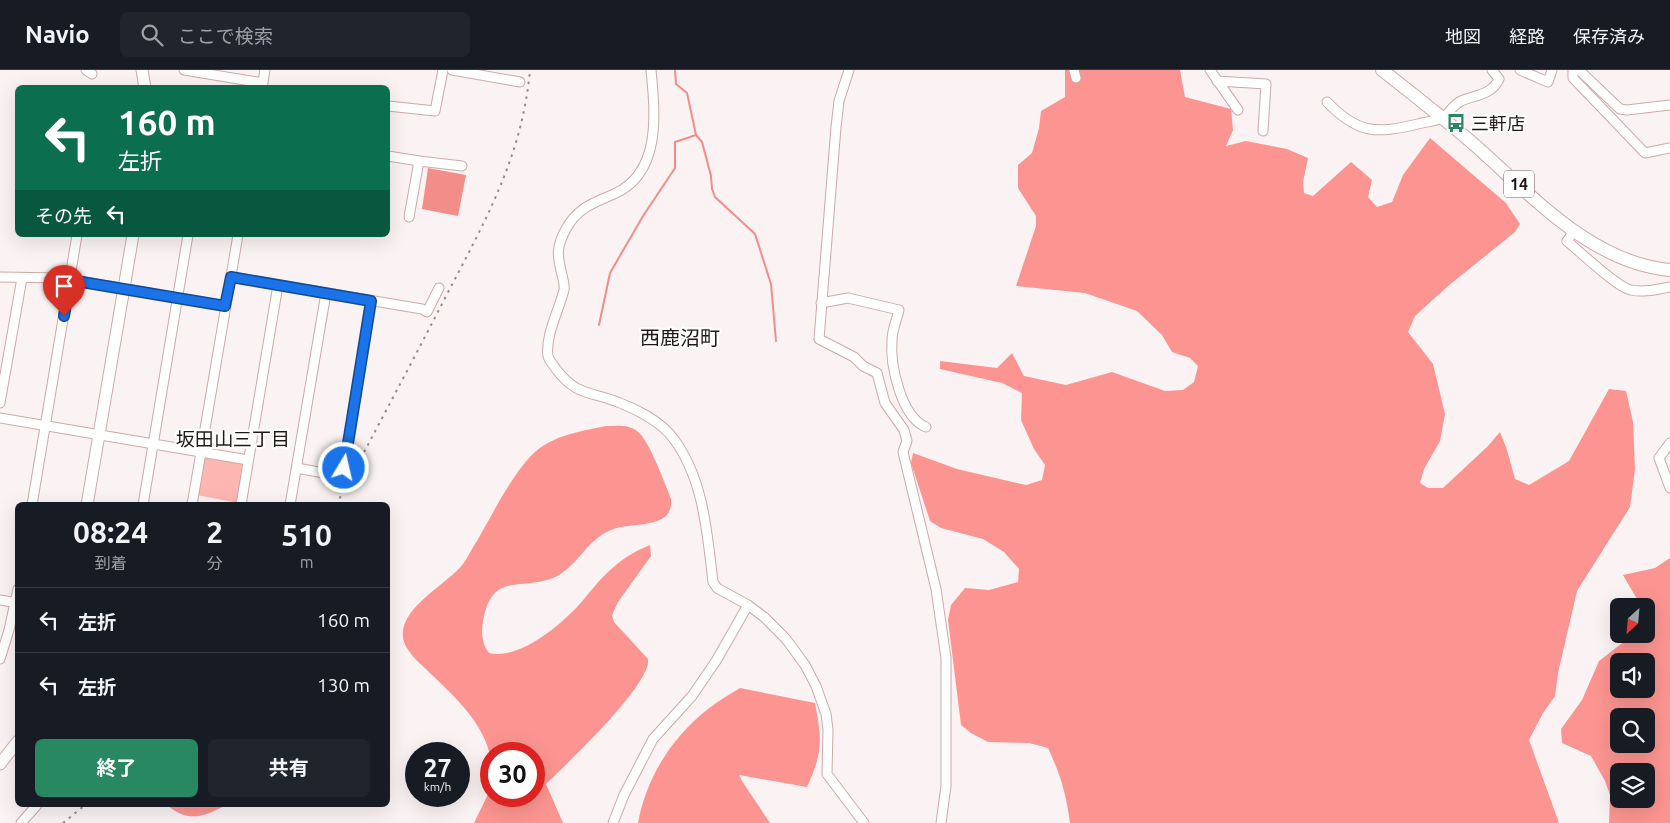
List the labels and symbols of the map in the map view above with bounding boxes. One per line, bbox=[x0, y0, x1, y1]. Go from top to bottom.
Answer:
bus stop icon: 三軒店 bbox=[1445, 112, 1467, 134]
place label: 三軒店 bbox=[1471, 113, 1525, 133]
road number: 14 bbox=[1504, 170, 1534, 198]
pin bbox=[43, 265, 85, 316]
district label: 西鹿沼町 bbox=[640, 326, 720, 349]
district label: 坂田山三丁目 bbox=[176, 428, 290, 450]
position arrow bbox=[317, 441, 369, 493]
north arrow bbox=[1610, 598, 1655, 642]
speed limit sign: 30 bbox=[480, 742, 545, 807]

